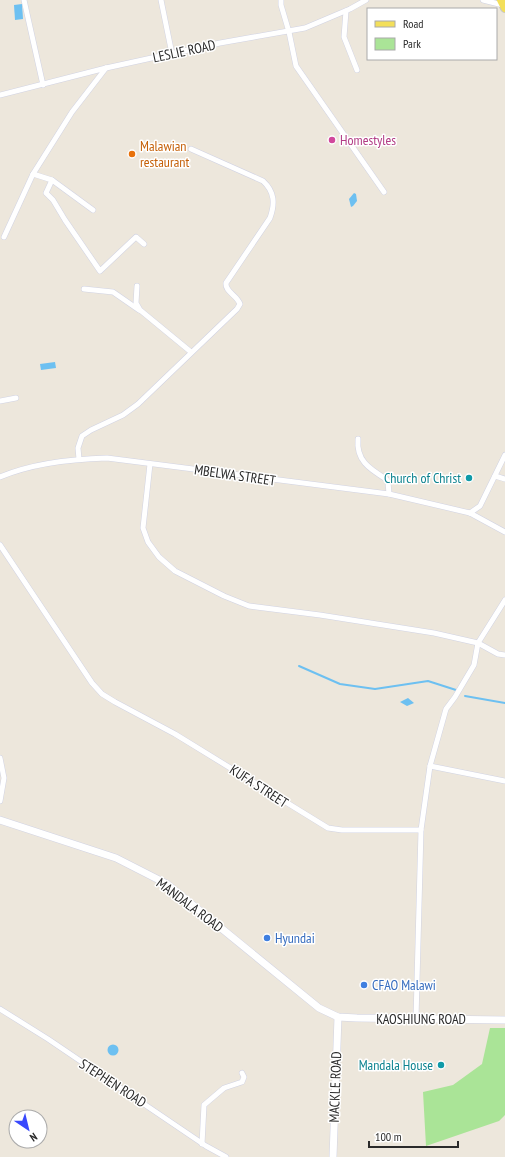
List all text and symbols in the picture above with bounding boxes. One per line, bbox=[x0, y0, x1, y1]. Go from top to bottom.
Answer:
legend bbox=[367, 8, 497, 60]
text: Road bbox=[403, 16, 423, 31]
street label: LESLIE ROAD bbox=[151, 36, 217, 66]
text: Park bbox=[403, 36, 421, 51]
place label: Homestyles bbox=[340, 131, 396, 149]
marker: Homestyles bbox=[327, 135, 337, 145]
place label: Malawian restaurant bbox=[140, 137, 189, 171]
marker: Malawian restaurant bbox=[127, 149, 137, 159]
street label: MBELWA STREET bbox=[193, 460, 278, 490]
place label: Church of Christ bbox=[384, 469, 461, 487]
marker: Church of Christ bbox=[464, 473, 474, 483]
street label: KUFA STREET bbox=[226, 760, 292, 812]
street label: MANDALA ROAD bbox=[153, 874, 227, 936]
place label: Hyundai bbox=[275, 929, 315, 947]
marker: Hyundai bbox=[262, 933, 272, 943]
place label: CFAO Malawi bbox=[372, 976, 436, 994]
marker: CFAO Malawi bbox=[359, 980, 369, 990]
street label: KAOSHIUNG ROAD bbox=[376, 1010, 466, 1028]
street label: MACKLE ROAD bbox=[325, 1051, 345, 1123]
street label: STEPHEN ROAD bbox=[76, 1055, 150, 1111]
place label: Mandala House bbox=[359, 1056, 433, 1074]
marker: Mandala House bbox=[436, 1060, 446, 1070]
north arrow bbox=[8, 1109, 48, 1149]
scale bar bbox=[369, 1123, 458, 1149]
text: 100 m bbox=[375, 1129, 402, 1144]
text: N bbox=[27, 1130, 40, 1145]

